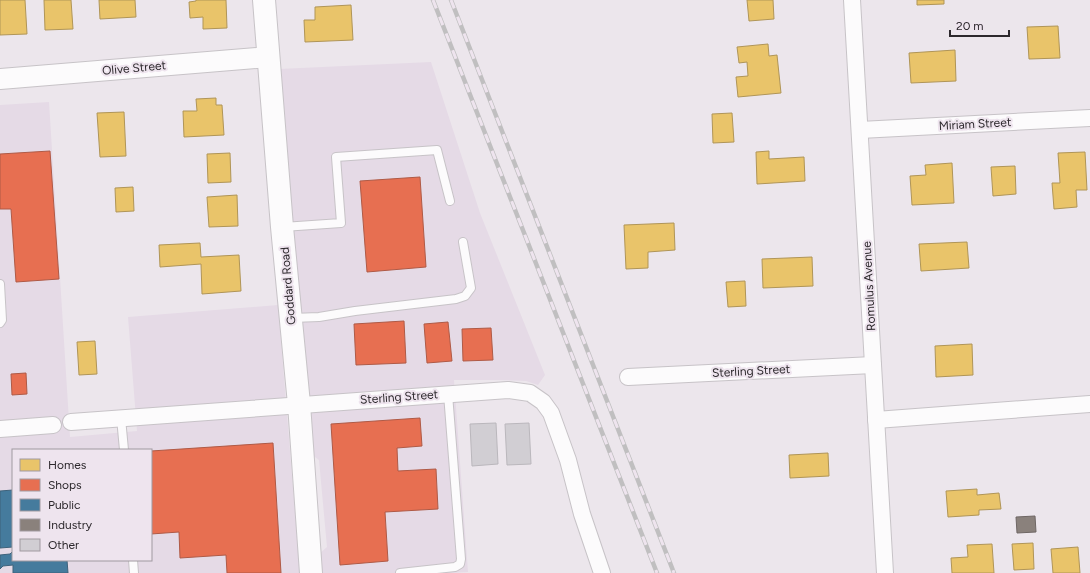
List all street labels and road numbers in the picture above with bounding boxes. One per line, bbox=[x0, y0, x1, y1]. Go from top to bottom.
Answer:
street label: Olive Street bbox=[102, 58, 167, 78]
street label: Miriam Street bbox=[938, 115, 1012, 133]
street label: Romulus Avenue bbox=[860, 240, 878, 331]
street label: Goddard Road bbox=[278, 247, 298, 325]
street label: Sterling Street bbox=[712, 362, 791, 380]
street label: Sterling Street bbox=[359, 387, 439, 407]

